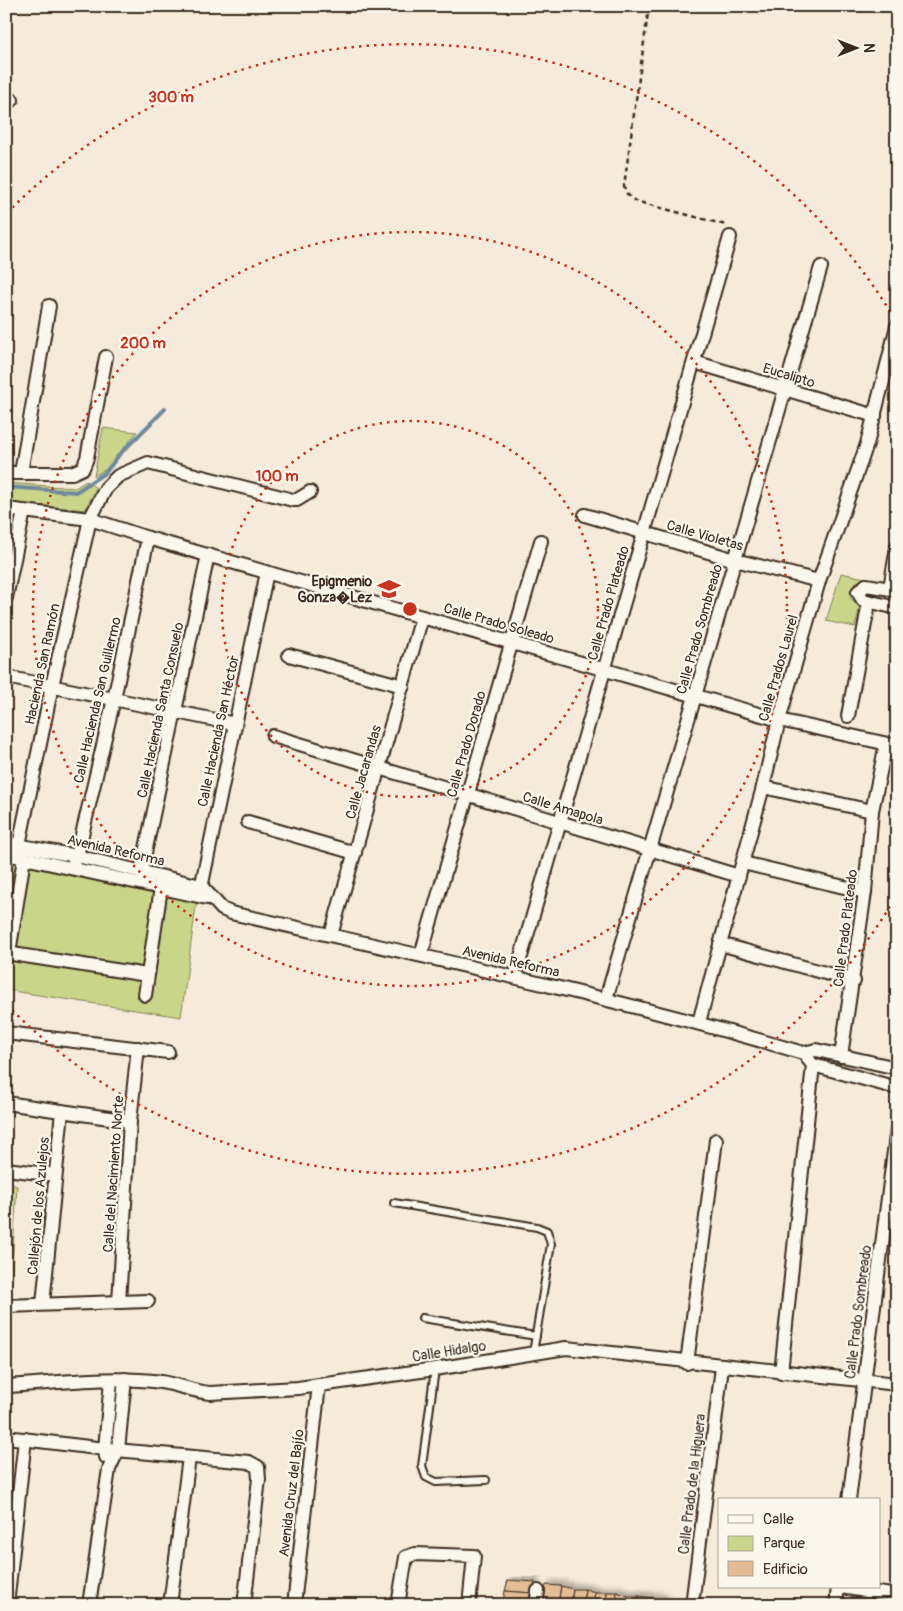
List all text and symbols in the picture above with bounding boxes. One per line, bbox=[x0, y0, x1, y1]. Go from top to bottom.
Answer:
north arrow bbox=[830, 22, 880, 72]
text: N bbox=[860, 43, 877, 53]
text: 300 m bbox=[148, 88, 194, 107]
text: 200 m bbox=[120, 334, 166, 353]
street label: Eucalipto bbox=[761, 360, 817, 392]
text: 100 m bbox=[256, 467, 298, 486]
street label: Calle Violetas bbox=[665, 516, 746, 555]
street label: Calle Prado Plateado bbox=[584, 544, 633, 662]
street label: Calle Prado Sombreado bbox=[673, 562, 726, 696]
place label: Epigmenio Gonza�Lez bbox=[298, 573, 373, 606]
school or university icon: Epigmenio Gonza�Lez bbox=[376, 576, 402, 602]
centre of rings bbox=[401, 600, 419, 618]
street label: Calle Prado Soleado bbox=[442, 600, 557, 648]
street label: Hacienda San Ramón bbox=[21, 602, 64, 726]
street label: Calle Prados Laurel bbox=[755, 613, 802, 723]
street label: Calle Hacienda San Guillermo bbox=[70, 615, 125, 785]
street label: Calle Hacienda Santa Consuelo bbox=[134, 620, 188, 800]
street label: Calle Hacienda San Héctor bbox=[194, 654, 243, 808]
street label: Calle Prado Dorado bbox=[443, 689, 490, 799]
street label: Calle Jacarandas bbox=[342, 722, 385, 821]
street label: Calle Amapola bbox=[520, 788, 605, 829]
street label: Avenida Reforma bbox=[66, 831, 166, 870]
street label: Calle Prado Plateado bbox=[830, 868, 861, 988]
street label: Avenida Reforma bbox=[461, 942, 561, 981]
street label: Calle del Nacimiento Norte bbox=[100, 1095, 127, 1253]
street label: Callejón de los Azulejos bbox=[24, 1136, 53, 1276]
street label: Calle Prado Sombreado bbox=[842, 1244, 875, 1380]
street label: Calle Hidalgo bbox=[411, 1337, 488, 1366]
street label: Calle Prado de la Higuera bbox=[675, 1413, 710, 1555]
street label: Avenida Cruz del Bajío bbox=[275, 1428, 308, 1558]
legend bbox=[718, 1498, 880, 1588]
text: Calle bbox=[763, 1510, 794, 1529]
text: Parque bbox=[763, 1534, 806, 1553]
text: Edificio bbox=[763, 1560, 808, 1579]

